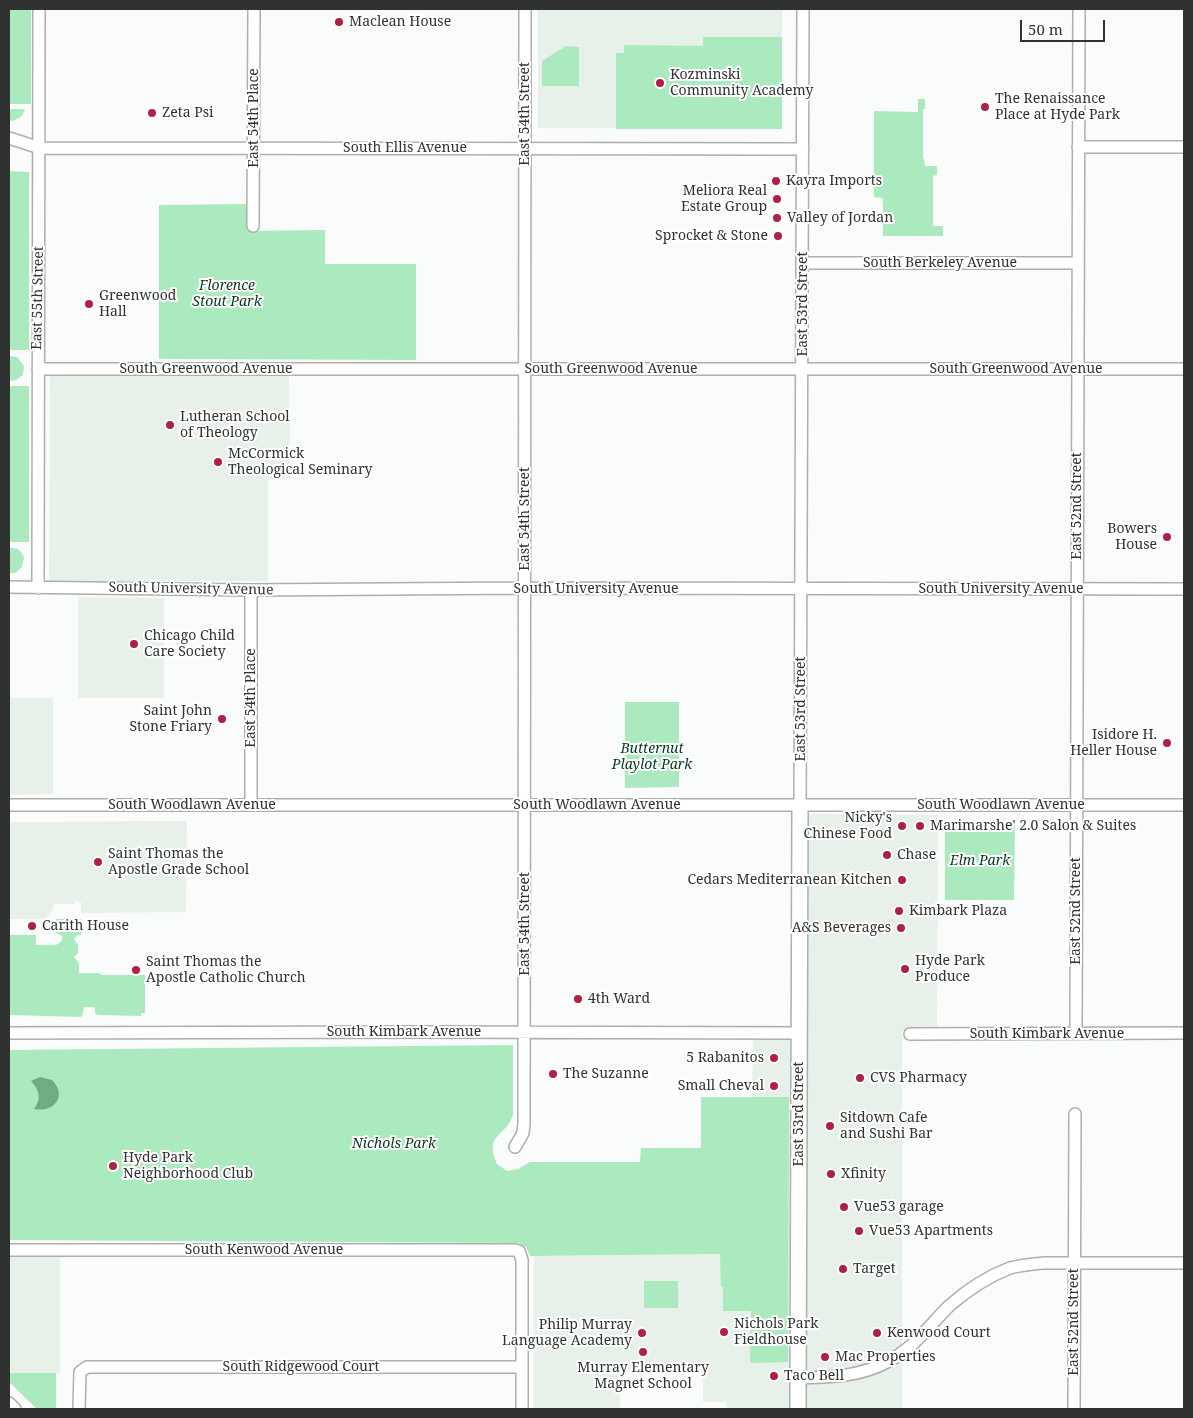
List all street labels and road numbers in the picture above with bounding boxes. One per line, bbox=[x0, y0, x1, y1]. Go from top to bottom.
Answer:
street label: East 54th Street bbox=[517, 62, 533, 166]
street label: East 54th Place bbox=[246, 68, 262, 168]
street label: South Ellis Avenue bbox=[343, 140, 467, 156]
street label: East 55th Street bbox=[29, 246, 47, 350]
street label: East 53rd Street bbox=[795, 251, 811, 357]
street label: South Berkeley Avenue bbox=[863, 255, 1017, 271]
street label: South Greenwood Avenue bbox=[119, 361, 293, 377]
street label: South Greenwood Avenue bbox=[524, 361, 698, 377]
street label: South Greenwood Avenue bbox=[929, 361, 1103, 377]
street label: East 52nd Street bbox=[1069, 452, 1085, 560]
street label: East 54th Street bbox=[517, 467, 533, 571]
street label: South University Avenue bbox=[108, 579, 274, 599]
street label: South University Avenue bbox=[513, 581, 679, 597]
street label: South University Avenue bbox=[918, 581, 1084, 597]
street label: East 54th Place bbox=[243, 648, 259, 748]
street label: East 53rd Street bbox=[793, 656, 809, 762]
street label: South Woodlawn Avenue bbox=[108, 797, 276, 813]
street label: South Woodlawn Avenue bbox=[513, 797, 681, 813]
street label: South Woodlawn Avenue bbox=[917, 797, 1085, 813]
street label: East 52nd Street bbox=[1068, 857, 1084, 965]
street label: East 54th Street bbox=[517, 872, 533, 976]
street label: South Kimbark Avenue bbox=[327, 1024, 481, 1040]
street label: South Kimbark Avenue bbox=[970, 1026, 1124, 1042]
street label: East 53rd Street bbox=[791, 1061, 807, 1167]
street label: South Kenwood Avenue bbox=[185, 1242, 343, 1258]
street label: East 52nd Street bbox=[1066, 1268, 1082, 1376]
street label: South Ridgewood Court bbox=[223, 1359, 379, 1375]

